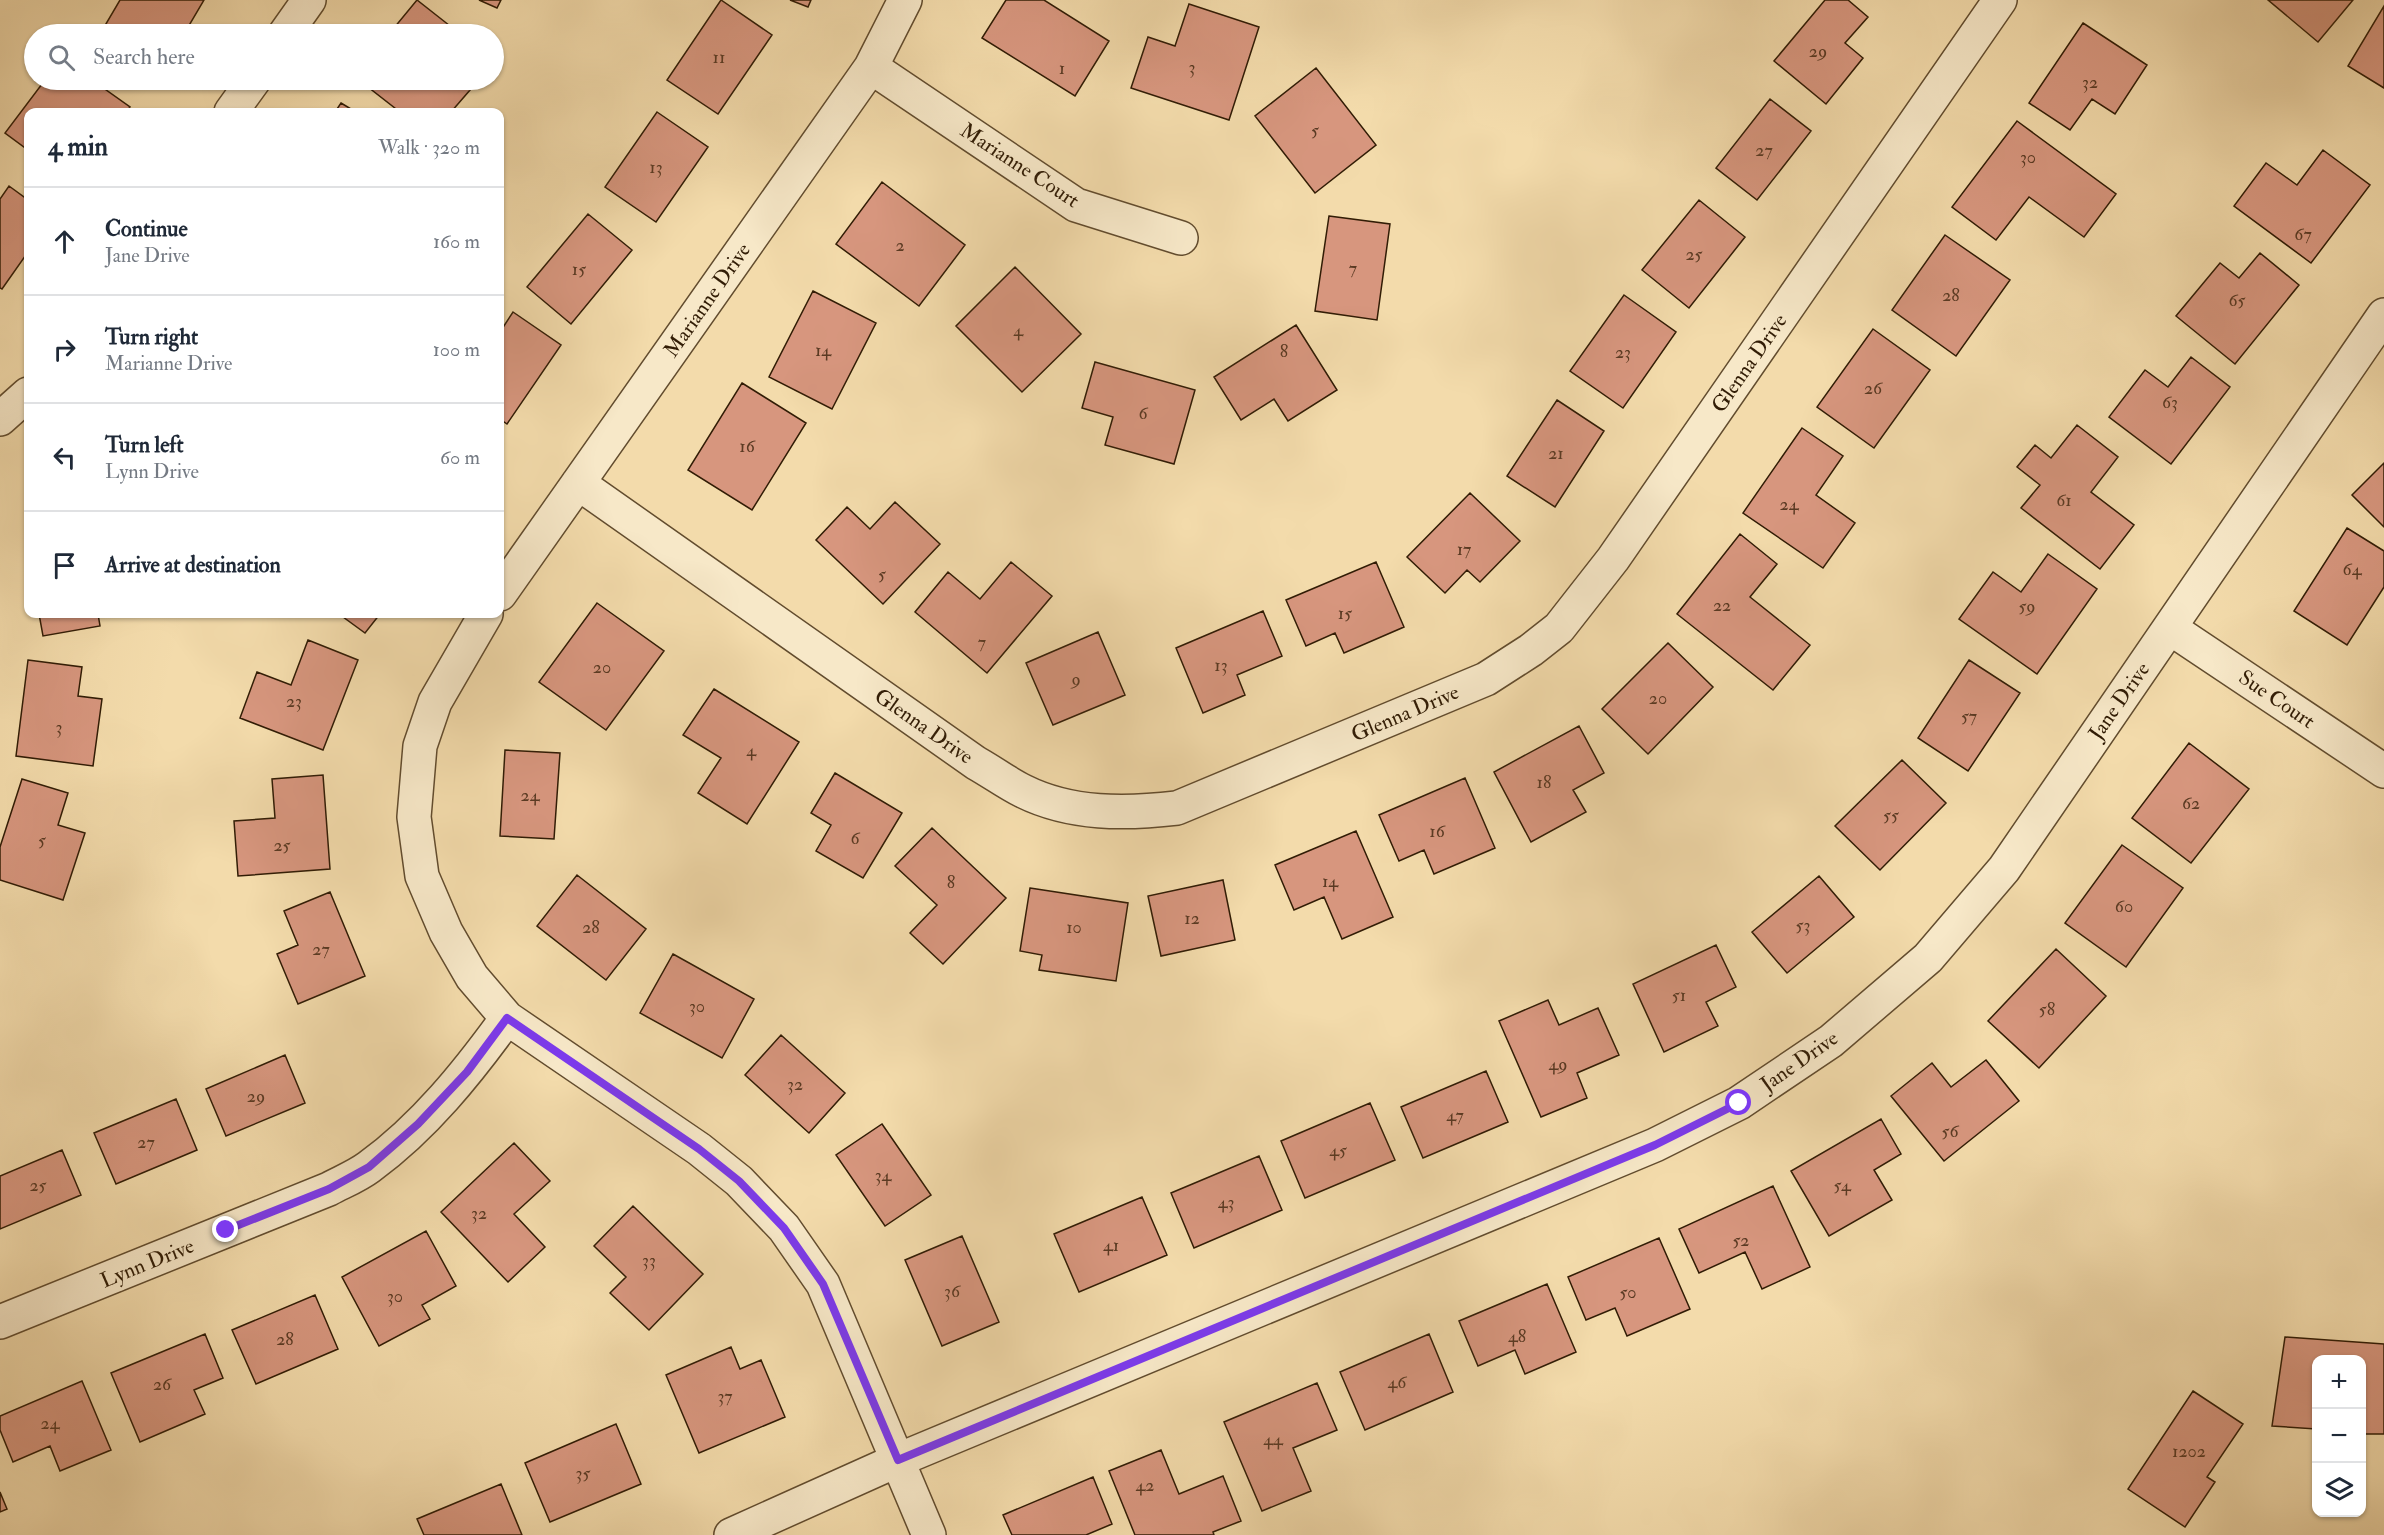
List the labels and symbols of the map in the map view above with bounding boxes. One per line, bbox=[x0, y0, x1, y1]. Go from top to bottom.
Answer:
house number: 29 bbox=[1809, 40, 1827, 63]
house number: 11 bbox=[713, 46, 725, 69]
house number: 3 bbox=[1189, 56, 1195, 79]
house number: 1 bbox=[1059, 57, 1065, 80]
house number: 32 bbox=[2082, 71, 2098, 94]
street label: Marianne Court bbox=[955, 117, 1085, 214]
house number: 5 bbox=[1311, 119, 1319, 142]
house number: 27 bbox=[1755, 139, 1773, 162]
house number: 30 bbox=[2020, 146, 2036, 169]
house number: 13 bbox=[649, 156, 663, 179]
house number: 67 bbox=[2294, 223, 2312, 246]
house number: 2 bbox=[895, 234, 905, 257]
street label: Marianne Drive bbox=[658, 238, 757, 363]
house number: 25 bbox=[1686, 243, 1703, 266]
house number: 7 bbox=[1349, 257, 1357, 280]
house number: 15 bbox=[572, 258, 586, 281]
house number: 28 bbox=[1942, 284, 1960, 307]
house number: 65 bbox=[2229, 289, 2246, 312]
street label: Glenna Drive bbox=[1706, 308, 1793, 418]
house number: 4 bbox=[1013, 319, 1024, 342]
house number: 14 bbox=[815, 339, 832, 362]
house number: 8 bbox=[1280, 340, 1288, 363]
house number: 23 bbox=[1615, 341, 1631, 364]
house number: 26 bbox=[1864, 377, 1883, 400]
house number: 63 bbox=[2162, 391, 2178, 414]
house number: 6 bbox=[1138, 402, 1148, 425]
house number: 16 bbox=[739, 435, 756, 458]
house number: 21 bbox=[1548, 442, 1564, 465]
house number: 61 bbox=[2056, 489, 2072, 512]
house number: 24 bbox=[1780, 493, 1800, 516]
house number: 17 bbox=[1457, 538, 1471, 561]
house number: 64 bbox=[2343, 558, 2363, 581]
house number: 5 bbox=[878, 563, 886, 586]
house number: 22 bbox=[1713, 594, 1731, 617]
house number: 59 bbox=[2018, 595, 2036, 618]
house number: 15 bbox=[1338, 602, 1352, 625]
house number: 7 bbox=[978, 631, 986, 654]
house number: 13 bbox=[1214, 654, 1228, 677]
house number: 20 bbox=[593, 656, 611, 679]
street label: Jane Drive bbox=[2082, 657, 2156, 746]
street label: Sue Court bbox=[2233, 664, 2320, 735]
house number: 9 bbox=[1069, 668, 1081, 691]
street label: Glenna Drive bbox=[1347, 679, 1463, 748]
street label: Glenna Drive bbox=[869, 683, 979, 770]
house number: 20 bbox=[1649, 687, 1667, 710]
house number: 23 bbox=[286, 690, 302, 713]
house number: 57 bbox=[1961, 705, 1977, 728]
house number: 3 bbox=[56, 716, 62, 739]
house number: 4 bbox=[746, 739, 757, 762]
house number: 18 bbox=[1537, 771, 1551, 794]
house number: 24 bbox=[521, 784, 541, 807]
house number: 62 bbox=[2182, 792, 2200, 815]
house number: 55 bbox=[1883, 804, 1899, 827]
house number: 16 bbox=[1429, 820, 1446, 843]
house number: 6 bbox=[850, 827, 860, 850]
house number: 5 bbox=[38, 829, 46, 852]
house number: 25 bbox=[274, 834, 291, 857]
house number: 14 bbox=[1322, 870, 1339, 893]
house number: 8 bbox=[947, 871, 955, 894]
house number: 60 bbox=[2115, 895, 2133, 918]
house number: 12 bbox=[1184, 907, 1200, 930]
house number: 53 bbox=[1796, 914, 1810, 937]
house number: 28 bbox=[582, 916, 600, 939]
house number: 10 bbox=[1066, 916, 1082, 939]
house number: 27 bbox=[312, 938, 330, 961]
house number: 51 bbox=[1672, 984, 1686, 1007]
house number: 30 bbox=[689, 995, 705, 1018]
house number: 58 bbox=[2039, 998, 2055, 1021]
street label: Jane Drive bbox=[1754, 1025, 1844, 1099]
house number: 49 bbox=[1549, 1053, 1567, 1076]
house number: 32 bbox=[787, 1073, 803, 1096]
house number: 29 bbox=[247, 1085, 265, 1108]
route start bbox=[1725, 1089, 1751, 1115]
house number: 47 bbox=[1446, 1104, 1464, 1127]
house number: 56 bbox=[1942, 1120, 1959, 1143]
house number: 27 bbox=[137, 1131, 155, 1154]
house number: 45 bbox=[1329, 1139, 1347, 1162]
house number: 34 bbox=[875, 1164, 893, 1187]
house number: 25 bbox=[30, 1174, 47, 1197]
house number: 54 bbox=[1833, 1174, 1852, 1197]
house number: 43 bbox=[1218, 1191, 1234, 1214]
house number: 32 bbox=[471, 1202, 487, 1225]
route end bbox=[212, 1216, 238, 1242]
house number: 52 bbox=[1733, 1229, 1749, 1252]
street label: Lynn Drive bbox=[96, 1232, 198, 1294]
house number: 41 bbox=[1103, 1234, 1119, 1257]
house number: 33 bbox=[642, 1249, 656, 1272]
house number: 36 bbox=[944, 1280, 961, 1303]
house number: 50 bbox=[1620, 1281, 1636, 1304]
house number: 30 bbox=[387, 1285, 403, 1308]
house number: 48 bbox=[1508, 1325, 1526, 1348]
house number: 28 bbox=[276, 1328, 294, 1351]
house number: 46 bbox=[1388, 1371, 1407, 1394]
house number: 26 bbox=[153, 1373, 172, 1396]
house number: 37 bbox=[717, 1385, 733, 1408]
house number: 24 bbox=[41, 1412, 61, 1435]
house number: 44 bbox=[1263, 1428, 1284, 1451]
house number: 1202 bbox=[2172, 1440, 2206, 1463]
house number: 35 bbox=[576, 1462, 590, 1485]
house number: 42 bbox=[1136, 1474, 1154, 1497]

